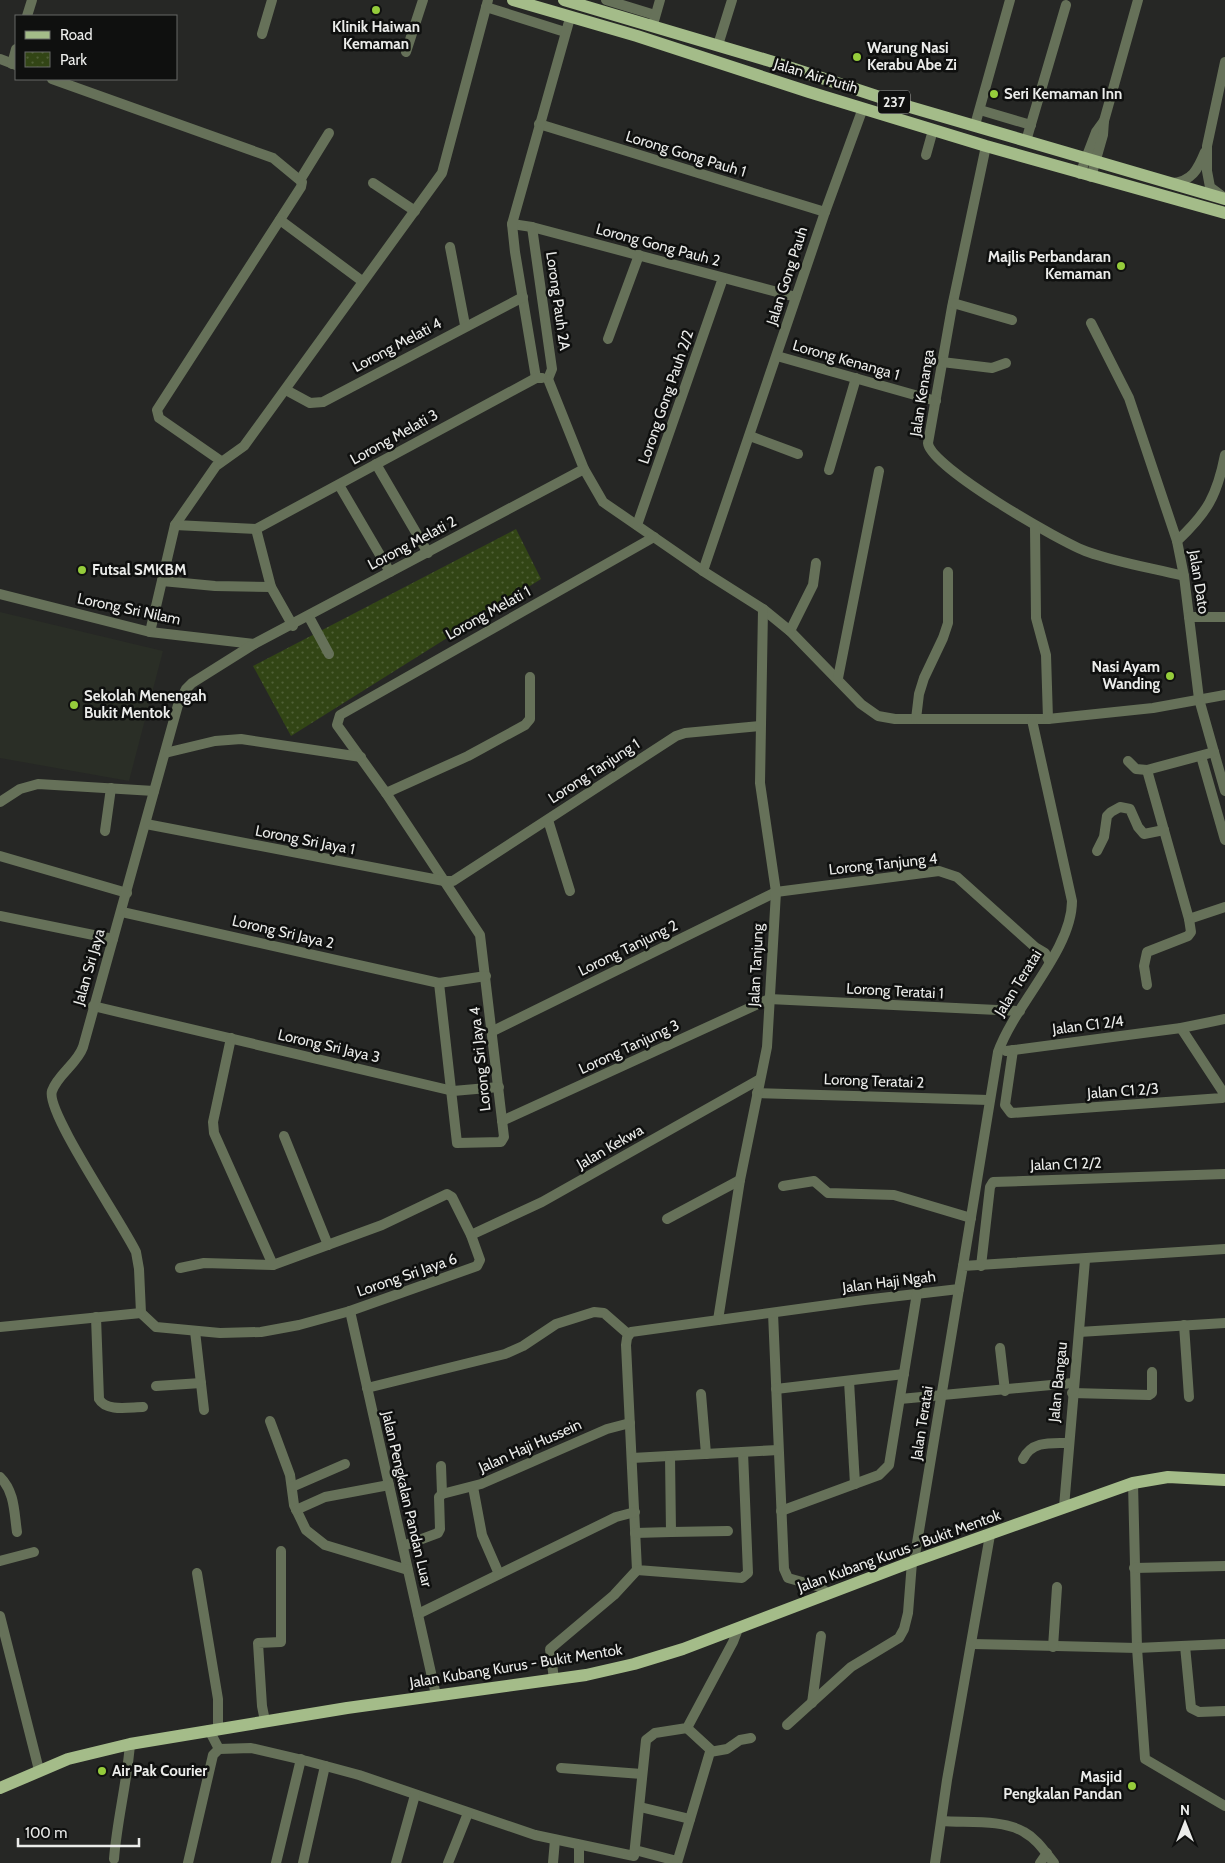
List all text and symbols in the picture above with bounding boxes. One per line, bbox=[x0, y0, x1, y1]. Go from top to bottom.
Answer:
marker: Klinik Haiwan Kemaman bbox=[370, 4, 382, 16]
legend bbox=[15, 15, 178, 80]
place label: Klinik Haiwan Kemaman bbox=[332, 18, 420, 53]
text: Road bbox=[60, 26, 93, 44]
place label: Warung Nasi Kerabu Abe Zi bbox=[867, 39, 957, 74]
text: Park bbox=[60, 51, 87, 69]
marker: Warung Nasi Kerabu Abe Zi bbox=[851, 51, 863, 63]
street label: Jalan Air Putih bbox=[771, 54, 860, 97]
place label: Seri Kemaman Inn bbox=[1004, 85, 1122, 103]
marker: Seri Kemaman Inn bbox=[988, 88, 1000, 100]
road number: 237 bbox=[878, 90, 910, 114]
street label: Lorong Gong Pauh 1 bbox=[624, 127, 748, 181]
street label: Lorong Gong Pauh 2 bbox=[594, 220, 722, 270]
street label: Jalan Gong Pauh bbox=[762, 225, 811, 328]
place label: Majlis Perbandaran Kemaman bbox=[988, 248, 1111, 283]
street label: Lorong Pauh 2A bbox=[542, 250, 574, 352]
marker: Majlis Perbandaran Kemaman bbox=[1115, 260, 1127, 272]
street label: Lorong Melati 4 bbox=[349, 314, 445, 376]
street label: Lorong Gong Pauh 2/2 bbox=[635, 327, 697, 466]
street label: Lorong Kenanga 1 bbox=[791, 336, 901, 384]
street label: Jalan Kenanga bbox=[906, 348, 938, 439]
street label: Lorong Melati 3 bbox=[347, 405, 441, 469]
street label: Lorong Melati 2 bbox=[365, 512, 459, 574]
street label: Jalan Dato bbox=[1185, 548, 1213, 615]
place label: Futsal SMKBM bbox=[92, 561, 186, 579]
marker: Futsal SMKBM bbox=[76, 564, 88, 576]
street label: Lorong Melati 1 bbox=[442, 582, 534, 644]
street label: Lorong Sri Nilam bbox=[76, 589, 182, 629]
place label: Nasi Ayam Wanding bbox=[1092, 658, 1160, 693]
marker: Nasi Ayam Wanding bbox=[1164, 670, 1176, 682]
place label: Sekolah Menengah Bukit Mentok bbox=[84, 687, 207, 722]
marker: Sekolah Menengah Bukit Mentok bbox=[68, 699, 80, 711]
street label: Lorong Tanjung 1 bbox=[545, 735, 643, 807]
street label: Lorong Sri Jaya 1 bbox=[254, 822, 356, 858]
street label: Lorong Tanjung 4 bbox=[828, 849, 939, 879]
street label: Lorong Sri Jaya 2 bbox=[230, 912, 336, 953]
street label: Lorong Tanjung 2 bbox=[575, 916, 681, 980]
street label: Jalan Tanjung bbox=[745, 923, 767, 1008]
street label: Jalan Sri Jaya bbox=[69, 926, 109, 1008]
street label: Jalan Teratai bbox=[990, 946, 1046, 1020]
street label: Lorong Teratai 1 bbox=[846, 979, 944, 1003]
street label: Lorong Sri Jaya 4 bbox=[466, 1006, 494, 1112]
street label: Jalan C1 2/4 bbox=[1050, 1012, 1125, 1038]
street label: Lorong Tanjung 3 bbox=[576, 1016, 682, 1078]
street label: Lorong Sri Jaya 3 bbox=[276, 1025, 382, 1067]
street label: Lorong Teratai 2 bbox=[823, 1070, 925, 1092]
street label: Jalan C1 2/3 bbox=[1086, 1080, 1159, 1103]
street label: Jalan Kekwa bbox=[573, 1120, 647, 1174]
street label: Jalan C1 2/2 bbox=[1029, 1154, 1102, 1174]
street label: Lorong Sri Jaya 6 bbox=[355, 1249, 459, 1301]
street label: Jalan Haji Ngah bbox=[840, 1267, 937, 1297]
street label: Jalan Bangau bbox=[1045, 1341, 1071, 1424]
street label: Jalan Teratai bbox=[907, 1385, 937, 1462]
street label: Jalan Pengkalan Pandan Luar bbox=[378, 1408, 436, 1589]
street label: Jalan Haji Hussein bbox=[475, 1415, 584, 1477]
street label: Jalan Kubang Kurus - Bukit Mentok bbox=[794, 1506, 1003, 1597]
street label: Jalan Kubang Kurus - Bukit Mentok bbox=[407, 1640, 624, 1692]
place label: Air Pak Courier bbox=[112, 1762, 207, 1780]
marker: Air Pak Courier bbox=[96, 1765, 108, 1777]
place label: Masjid Pengkalan Pandan bbox=[1003, 1768, 1122, 1803]
marker: Masjid Pengkalan Pandan bbox=[1126, 1780, 1138, 1792]
north arrow bbox=[1160, 1798, 1210, 1848]
text: N bbox=[1180, 1801, 1190, 1819]
scale bar bbox=[18, 1816, 139, 1848]
text: 100 m bbox=[25, 1824, 67, 1842]

